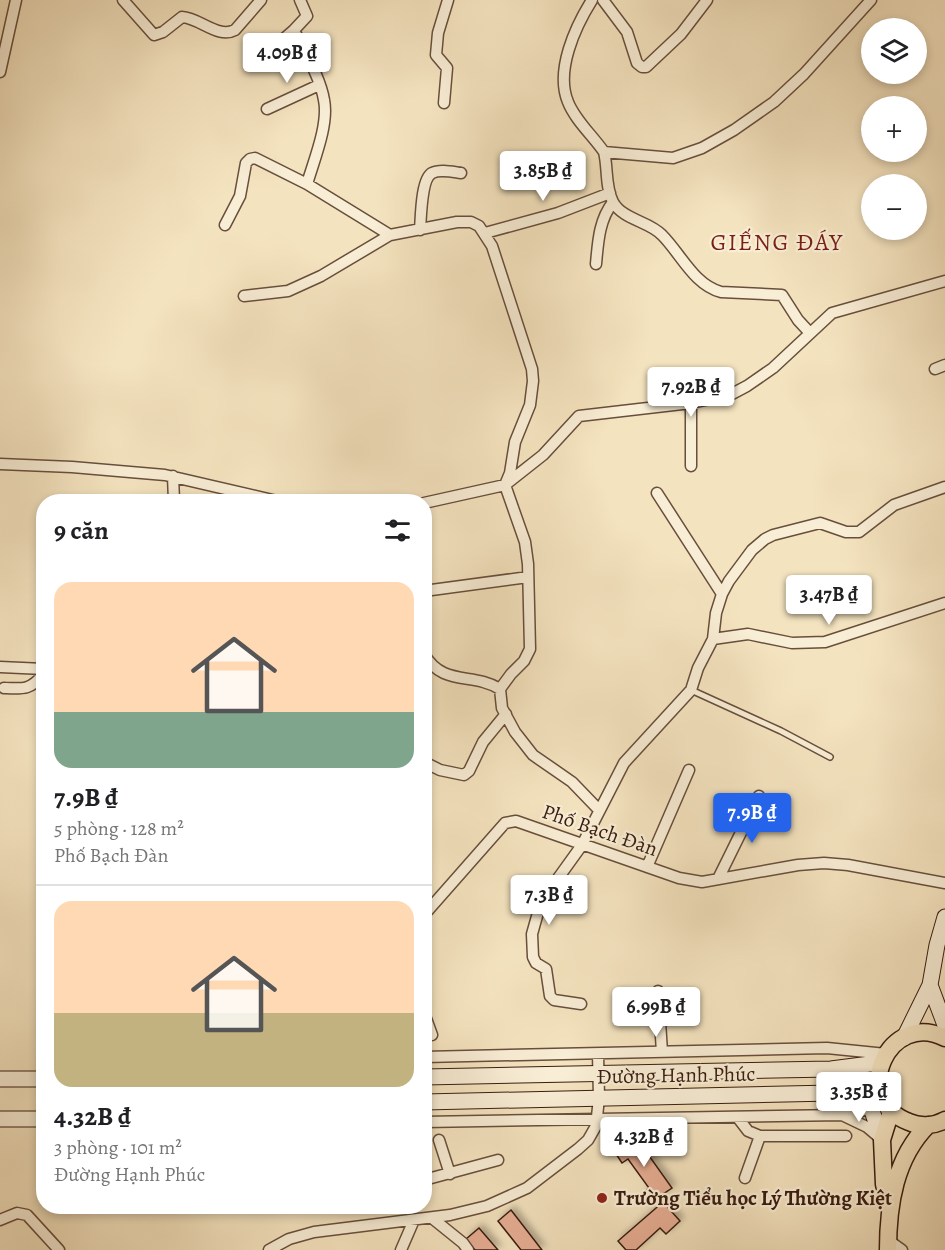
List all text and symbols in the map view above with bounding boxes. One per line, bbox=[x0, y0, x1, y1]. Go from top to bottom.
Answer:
map controls bbox=[861, 18, 927, 240]
button: layers bbox=[861, 18, 927, 84]
pin: 4.09B ₫ bbox=[232, 33, 342, 84]
text: 4.09B ₫ bbox=[257, 39, 317, 66]
button: + bbox=[861, 96, 927, 162]
pin: 3.85B ₫ bbox=[488, 151, 598, 202]
text: 3.85B ₫ bbox=[514, 157, 572, 184]
button: − bbox=[861, 174, 927, 240]
district label: GIẾNG ĐÁY bbox=[710, 226, 844, 258]
pin: 7.92B ₫ bbox=[636, 367, 746, 418]
text: 7.92B ₫ bbox=[661, 373, 721, 400]
text: 9 căn bbox=[54, 513, 109, 548]
icon: filters bbox=[381, 514, 414, 547]
pin: 3.47B ₫ bbox=[774, 575, 884, 626]
text: 3.47B ₫ bbox=[800, 581, 858, 608]
icon: home bbox=[180, 621, 288, 729]
text: 7.9B ₫ bbox=[54, 780, 118, 815]
pin: 7.9B ₫ bbox=[703, 793, 801, 844]
street label: Phố Bạch Đàn bbox=[539, 797, 661, 863]
text: 7.9B ₫ bbox=[727, 799, 777, 826]
text: 5 phòng · 128 m² bbox=[54, 815, 184, 842]
text: Phố Bạch Đàn bbox=[54, 842, 169, 869]
pin: 7.3B ₫ bbox=[500, 875, 598, 926]
text: 7.3B ₫ bbox=[525, 881, 573, 908]
icon: home bbox=[180, 940, 288, 1048]
pin: 6.99B ₫ bbox=[601, 987, 711, 1038]
text: 6.99B ₫ bbox=[626, 993, 686, 1020]
street label: Đường Hạnh Phúc bbox=[596, 1060, 756, 1090]
pin: 3.35B ₫ bbox=[804, 1072, 914, 1123]
text: 3.35B ₫ bbox=[830, 1078, 888, 1105]
text: 4.32B ₫ bbox=[54, 1099, 131, 1134]
pin: 4.32B ₫ bbox=[589, 1117, 699, 1168]
text: 4.32B ₫ bbox=[614, 1123, 674, 1150]
text: 3 phòng · 101 m² bbox=[54, 1134, 182, 1161]
text: Đường Hạnh Phúc bbox=[54, 1161, 205, 1188]
place label: Trường Tiểu học Lý Thường Kiệt bbox=[614, 1184, 892, 1212]
marker: Trường Tiểu học Lý Thường Kiệt bbox=[595, 1191, 609, 1205]

